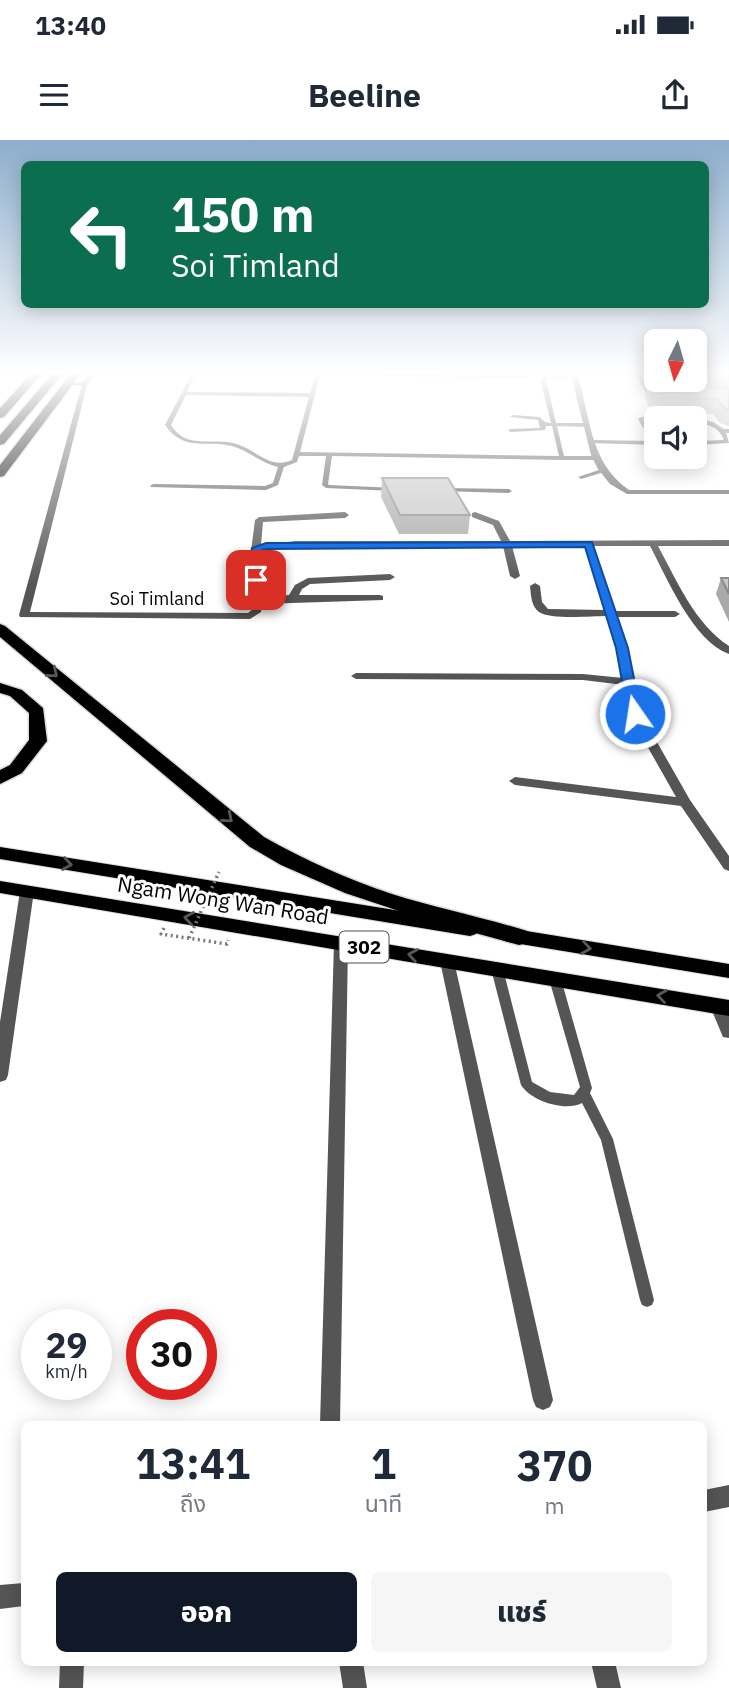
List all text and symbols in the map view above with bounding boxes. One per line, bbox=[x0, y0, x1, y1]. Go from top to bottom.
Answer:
text: 13:40 bbox=[35, 8, 106, 42]
text: Beeline bbox=[308, 74, 421, 116]
icon: menu bbox=[35, 76, 73, 114]
icon: share bbox=[656, 76, 694, 114]
text: 150 m bbox=[171, 182, 315, 245]
icon: left bbox=[56, 189, 147, 280]
text: Soi Timland bbox=[171, 244, 340, 286]
north arrow bbox=[644, 329, 707, 392]
map controls bbox=[644, 329, 707, 469]
button: sound bbox=[644, 406, 707, 469]
pin bbox=[226, 550, 286, 610]
icon: arrive bbox=[237, 561, 275, 599]
street label: Soi Timland bbox=[110, 587, 204, 610]
one-way arrow bbox=[45, 664, 57, 677]
position arrow bbox=[598, 677, 672, 751]
one-way arrow bbox=[220, 809, 232, 822]
one-way arrow bbox=[62, 856, 73, 871]
street label: Ngam Wong Wan Road bbox=[116, 869, 331, 931]
one-way arrow bbox=[183, 911, 195, 926]
road number: 302 bbox=[340, 932, 388, 962]
one-way arrow bbox=[580, 940, 592, 955]
one-way arrow bbox=[407, 948, 419, 963]
one-way arrow bbox=[656, 989, 668, 1004]
speed limit sign: 30 bbox=[126, 1309, 217, 1400]
text: 29 bbox=[45, 1322, 88, 1368]
text: km/h bbox=[45, 1360, 88, 1383]
text: 13:41 bbox=[136, 1436, 250, 1491]
text: 1 bbox=[371, 1436, 396, 1491]
text: 370 bbox=[517, 1438, 592, 1493]
text: ถึง bbox=[180, 1488, 206, 1518]
text: นาที bbox=[365, 1488, 402, 1518]
text: m bbox=[545, 1490, 565, 1520]
button: ออก bbox=[56, 1572, 357, 1652]
button: แชร์ bbox=[371, 1572, 672, 1652]

